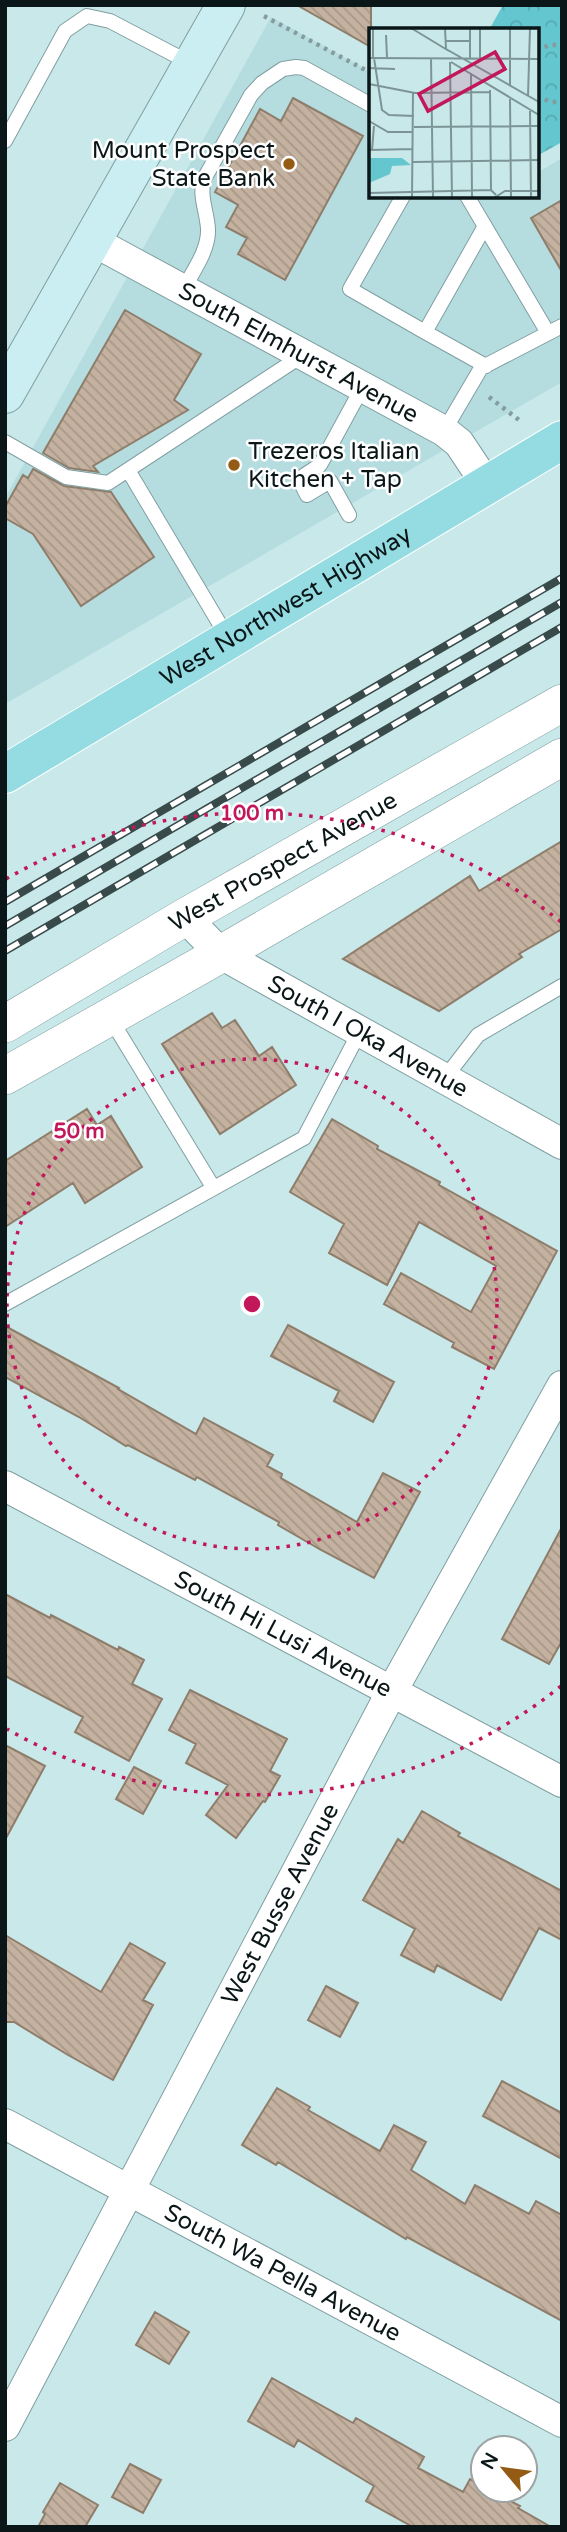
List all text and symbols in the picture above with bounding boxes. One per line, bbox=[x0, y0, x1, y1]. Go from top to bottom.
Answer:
inset map bbox=[369, 28, 539, 198]
place label: Mount Prospect State Bank bbox=[92, 136, 275, 193]
marker: Mount Prospect State Bank bbox=[281, 156, 297, 172]
street label: South Elmhurst Avenue bbox=[173, 276, 423, 429]
place label: Trezeros Italian Kitchen + Tap bbox=[248, 437, 420, 494]
marker: Trezeros Italian Kitchen + Tap bbox=[226, 457, 242, 473]
street label: West Northwest Highway bbox=[155, 520, 417, 693]
street label: West Prospect Avenue bbox=[164, 786, 402, 938]
text: 100 m bbox=[220, 801, 284, 826]
street label: South I Oka Avenue bbox=[263, 969, 473, 1104]
text: 50 m bbox=[53, 1119, 105, 1144]
centre of rings bbox=[240, 1292, 264, 1316]
street label: South Hi Lusi Avenue bbox=[169, 1565, 397, 1704]
street label: West Busse Avenue bbox=[215, 1798, 345, 2010]
street label: South Wa Pella Avenue bbox=[159, 2198, 406, 2348]
north arrow bbox=[469, 2434, 539, 2504]
text: N bbox=[477, 2449, 503, 2473]

